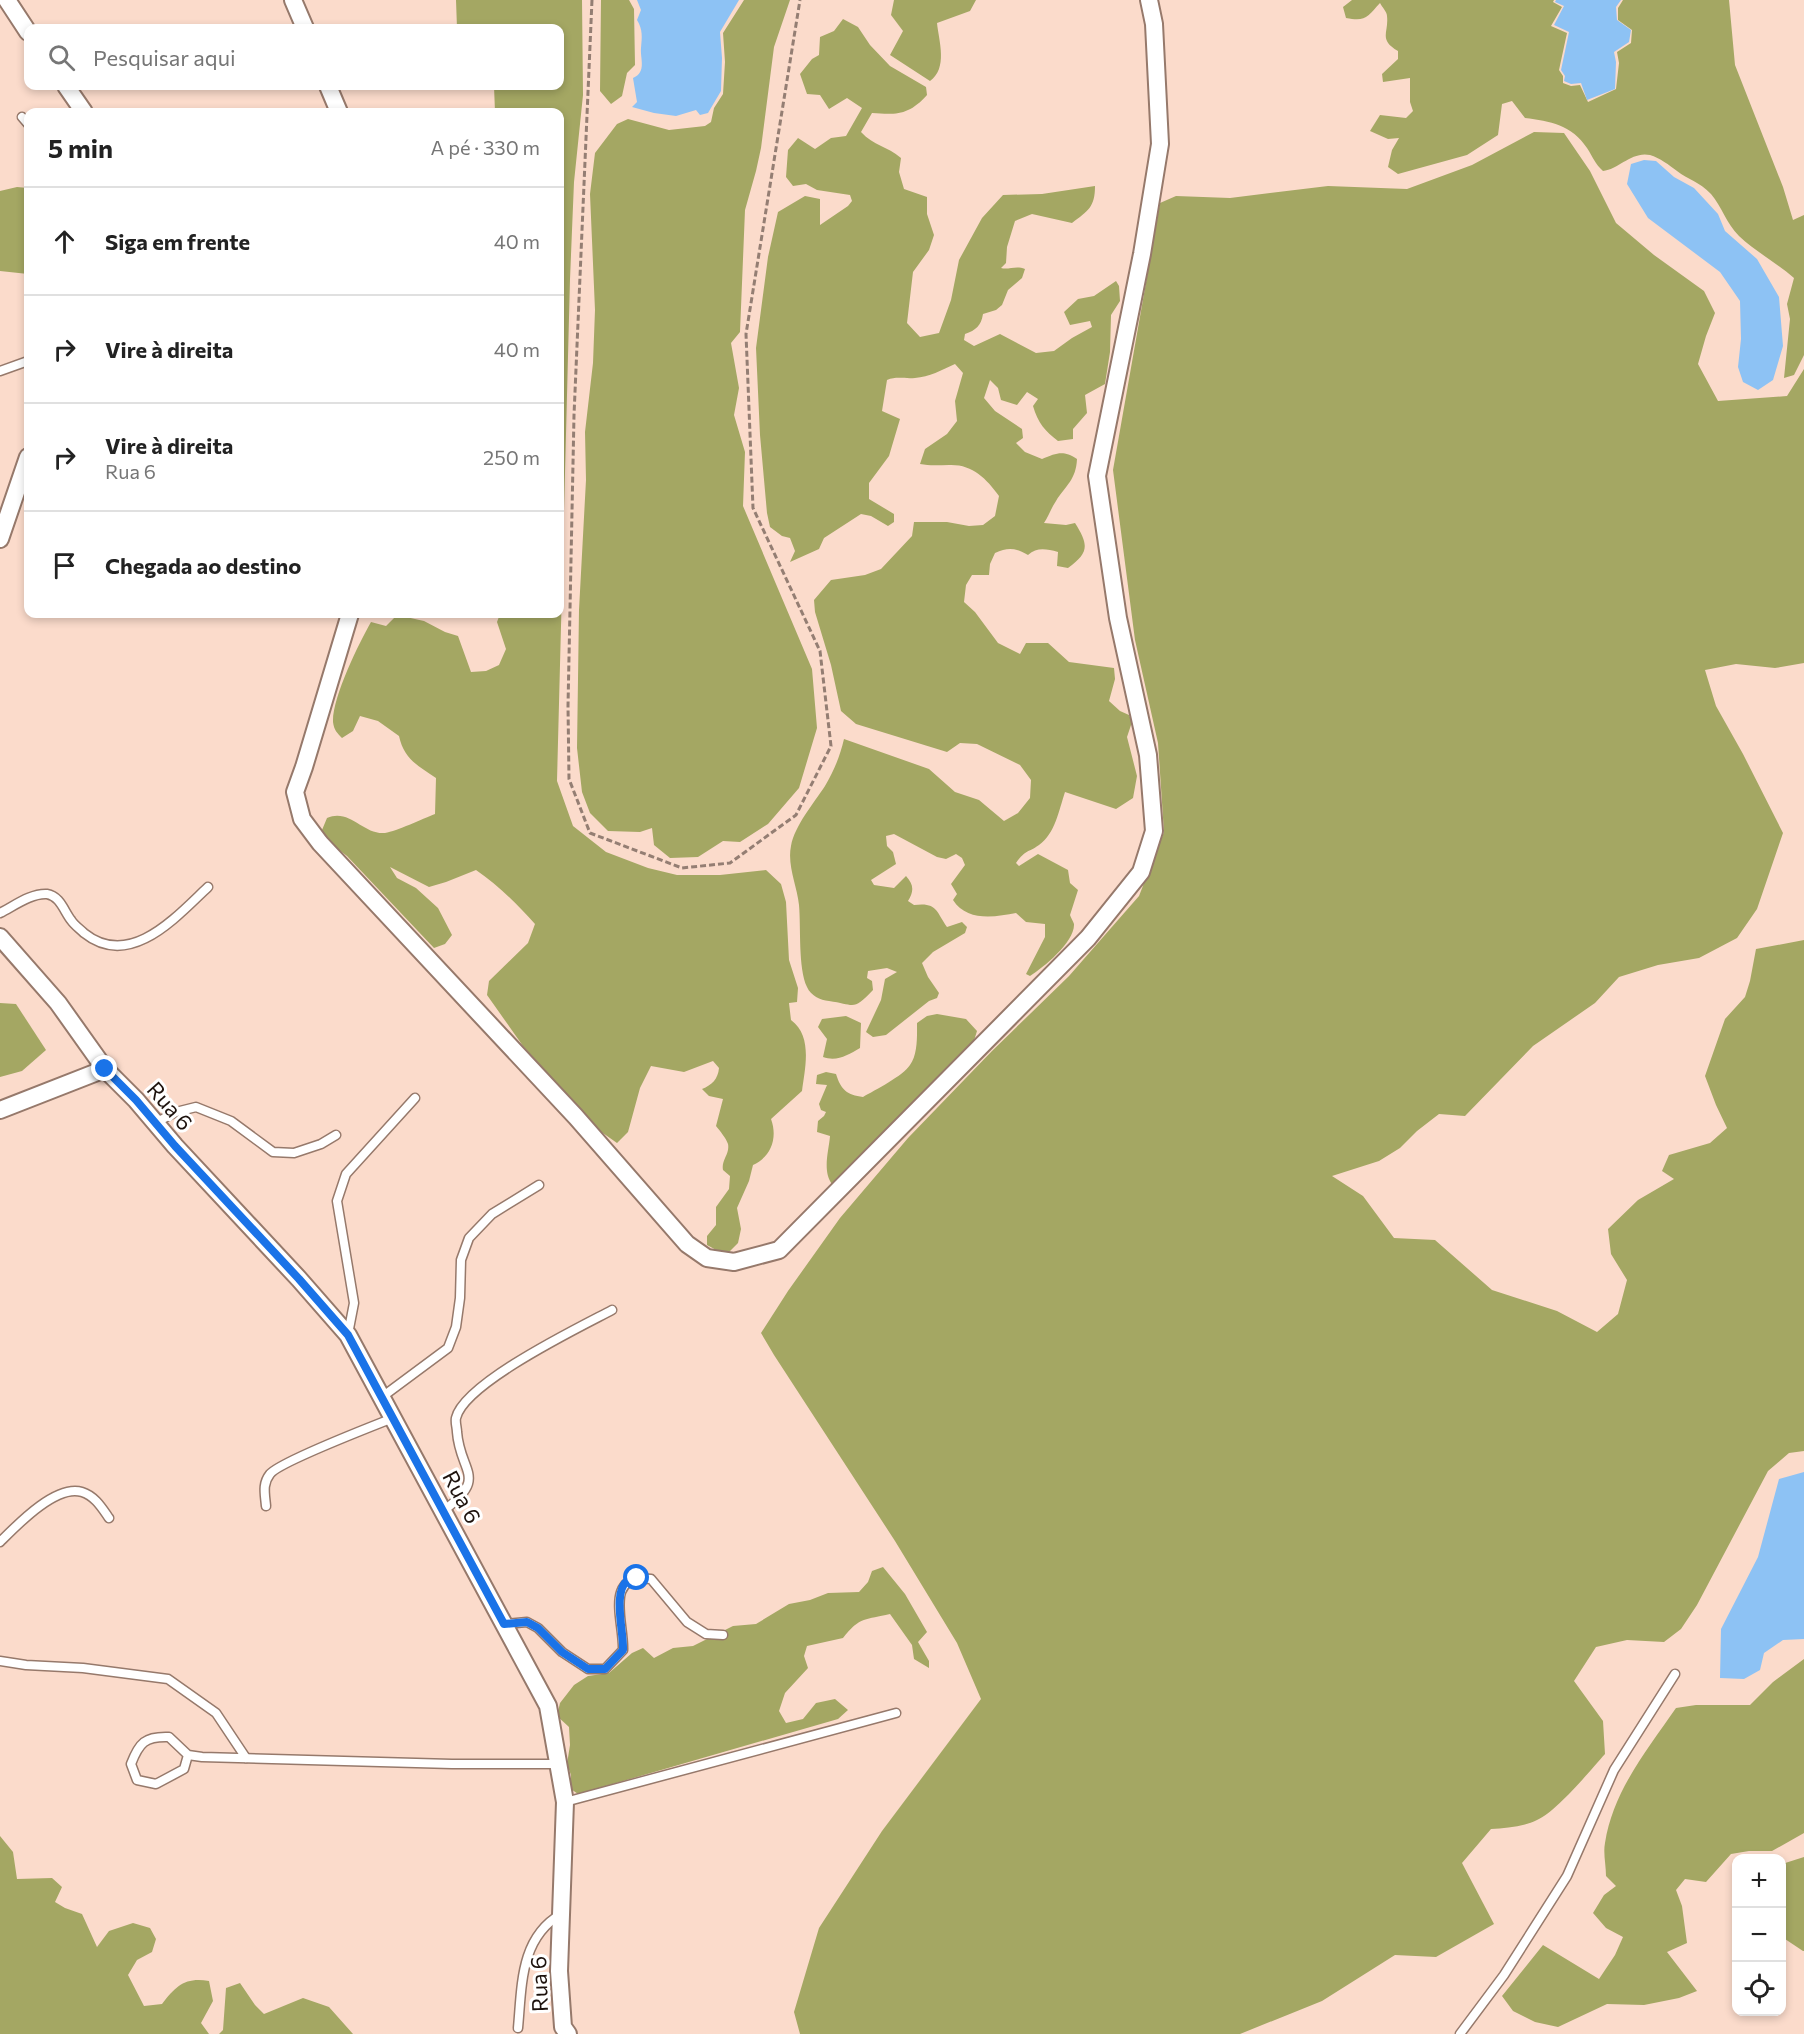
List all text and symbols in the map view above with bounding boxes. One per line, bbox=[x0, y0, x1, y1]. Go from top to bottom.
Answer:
search box bbox=[24, 24, 564, 90]
icon: search bbox=[45, 41, 78, 74]
text: Pesquisar aqui bbox=[93, 44, 236, 71]
text: 5 min bbox=[48, 132, 113, 163]
text: A pé · 330 m bbox=[431, 135, 540, 159]
icon: ahead bbox=[48, 225, 81, 258]
text: Siga em frente bbox=[105, 228, 250, 255]
text: 40 m bbox=[494, 229, 540, 253]
icon: right bbox=[48, 333, 81, 366]
text: Vire à direita bbox=[105, 336, 233, 363]
text: 40 m bbox=[494, 337, 540, 361]
text: Vire à direita bbox=[105, 432, 233, 459]
icon: right bbox=[48, 441, 81, 474]
text: 250 m bbox=[483, 445, 540, 469]
text: Rua 6 bbox=[105, 459, 156, 483]
icon: arrive bbox=[48, 549, 81, 582]
text: Chegada ao destino bbox=[105, 552, 301, 579]
route end bbox=[91, 1055, 117, 1081]
street label: Rua 6 bbox=[142, 1076, 199, 1136]
street label: Rua 6 bbox=[437, 1466, 488, 1528]
route start bbox=[623, 1564, 649, 1590]
map controls bbox=[1732, 1854, 1786, 2016]
button: + bbox=[1732, 1854, 1786, 1908]
button: − bbox=[1732, 1908, 1786, 1962]
street label: Rua 6 bbox=[524, 1956, 553, 2012]
button: locate bbox=[1732, 1962, 1786, 2016]

